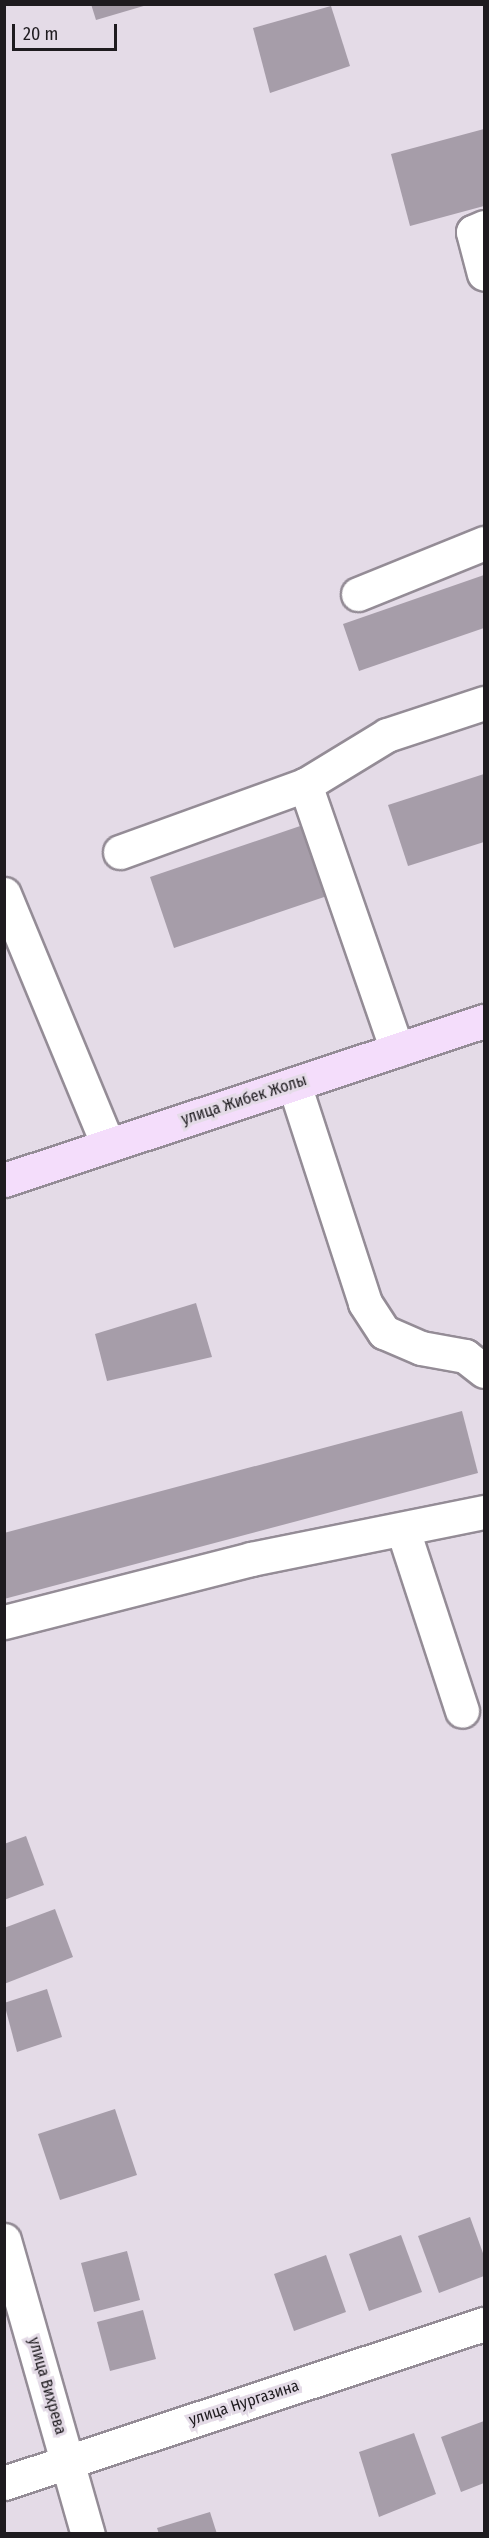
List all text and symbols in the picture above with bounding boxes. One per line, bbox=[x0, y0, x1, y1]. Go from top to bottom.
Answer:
scale bar bbox=[15, 12, 120, 50]
text: 20 m bbox=[23, 23, 58, 45]
street label: улица Жибек Жолы bbox=[179, 1071, 309, 1129]
street label: улица Вихрева bbox=[24, 2335, 70, 2437]
street label: улица Нургазина bbox=[186, 2376, 302, 2430]

